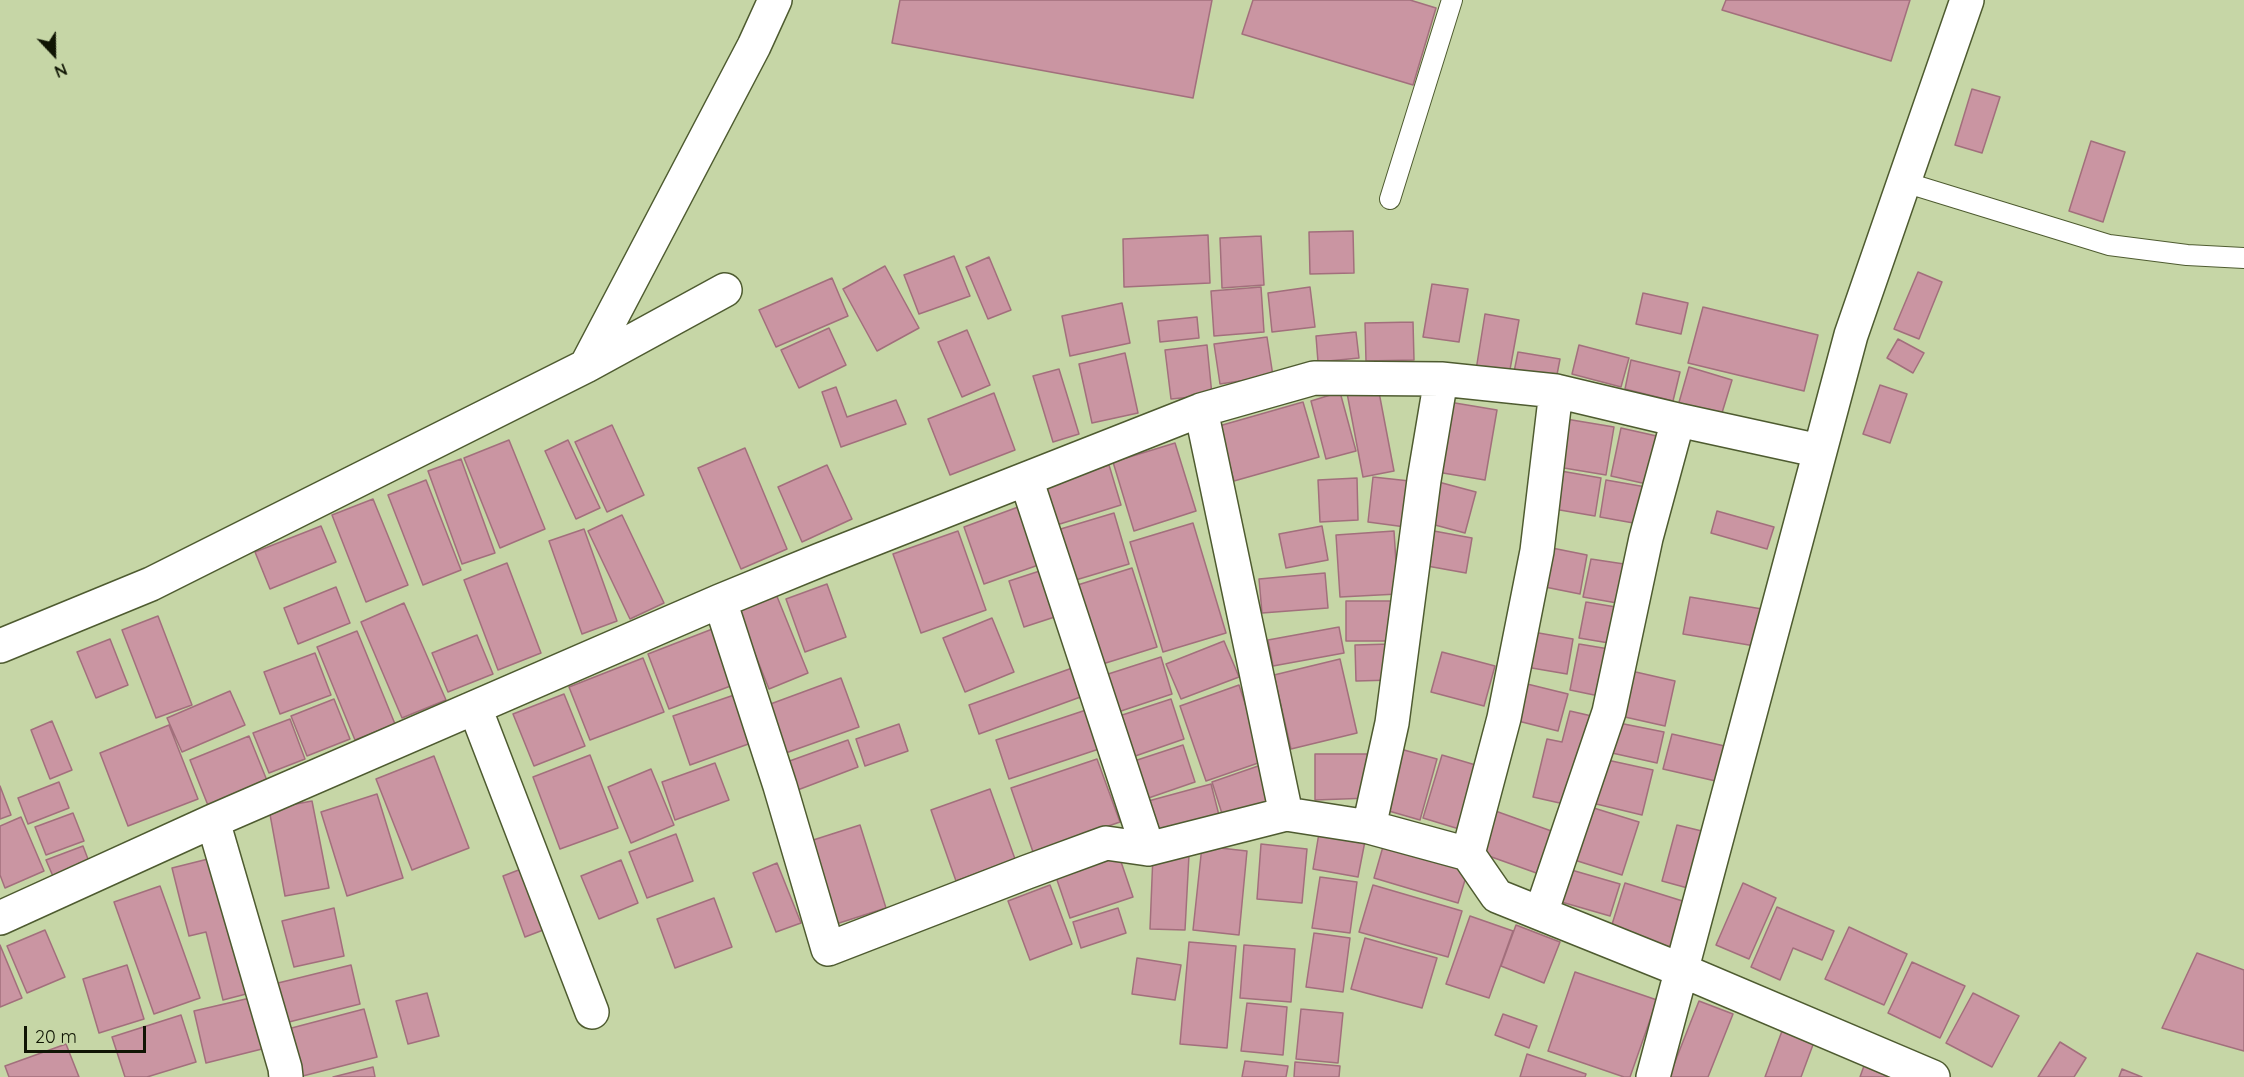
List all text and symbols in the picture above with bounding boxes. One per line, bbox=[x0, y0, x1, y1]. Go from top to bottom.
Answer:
north arrow bbox=[24, 24, 84, 84]
text: N bbox=[52, 59, 70, 82]
scale bar bbox=[27, 1014, 148, 1052]
text: 20 m bbox=[35, 1025, 77, 1048]

